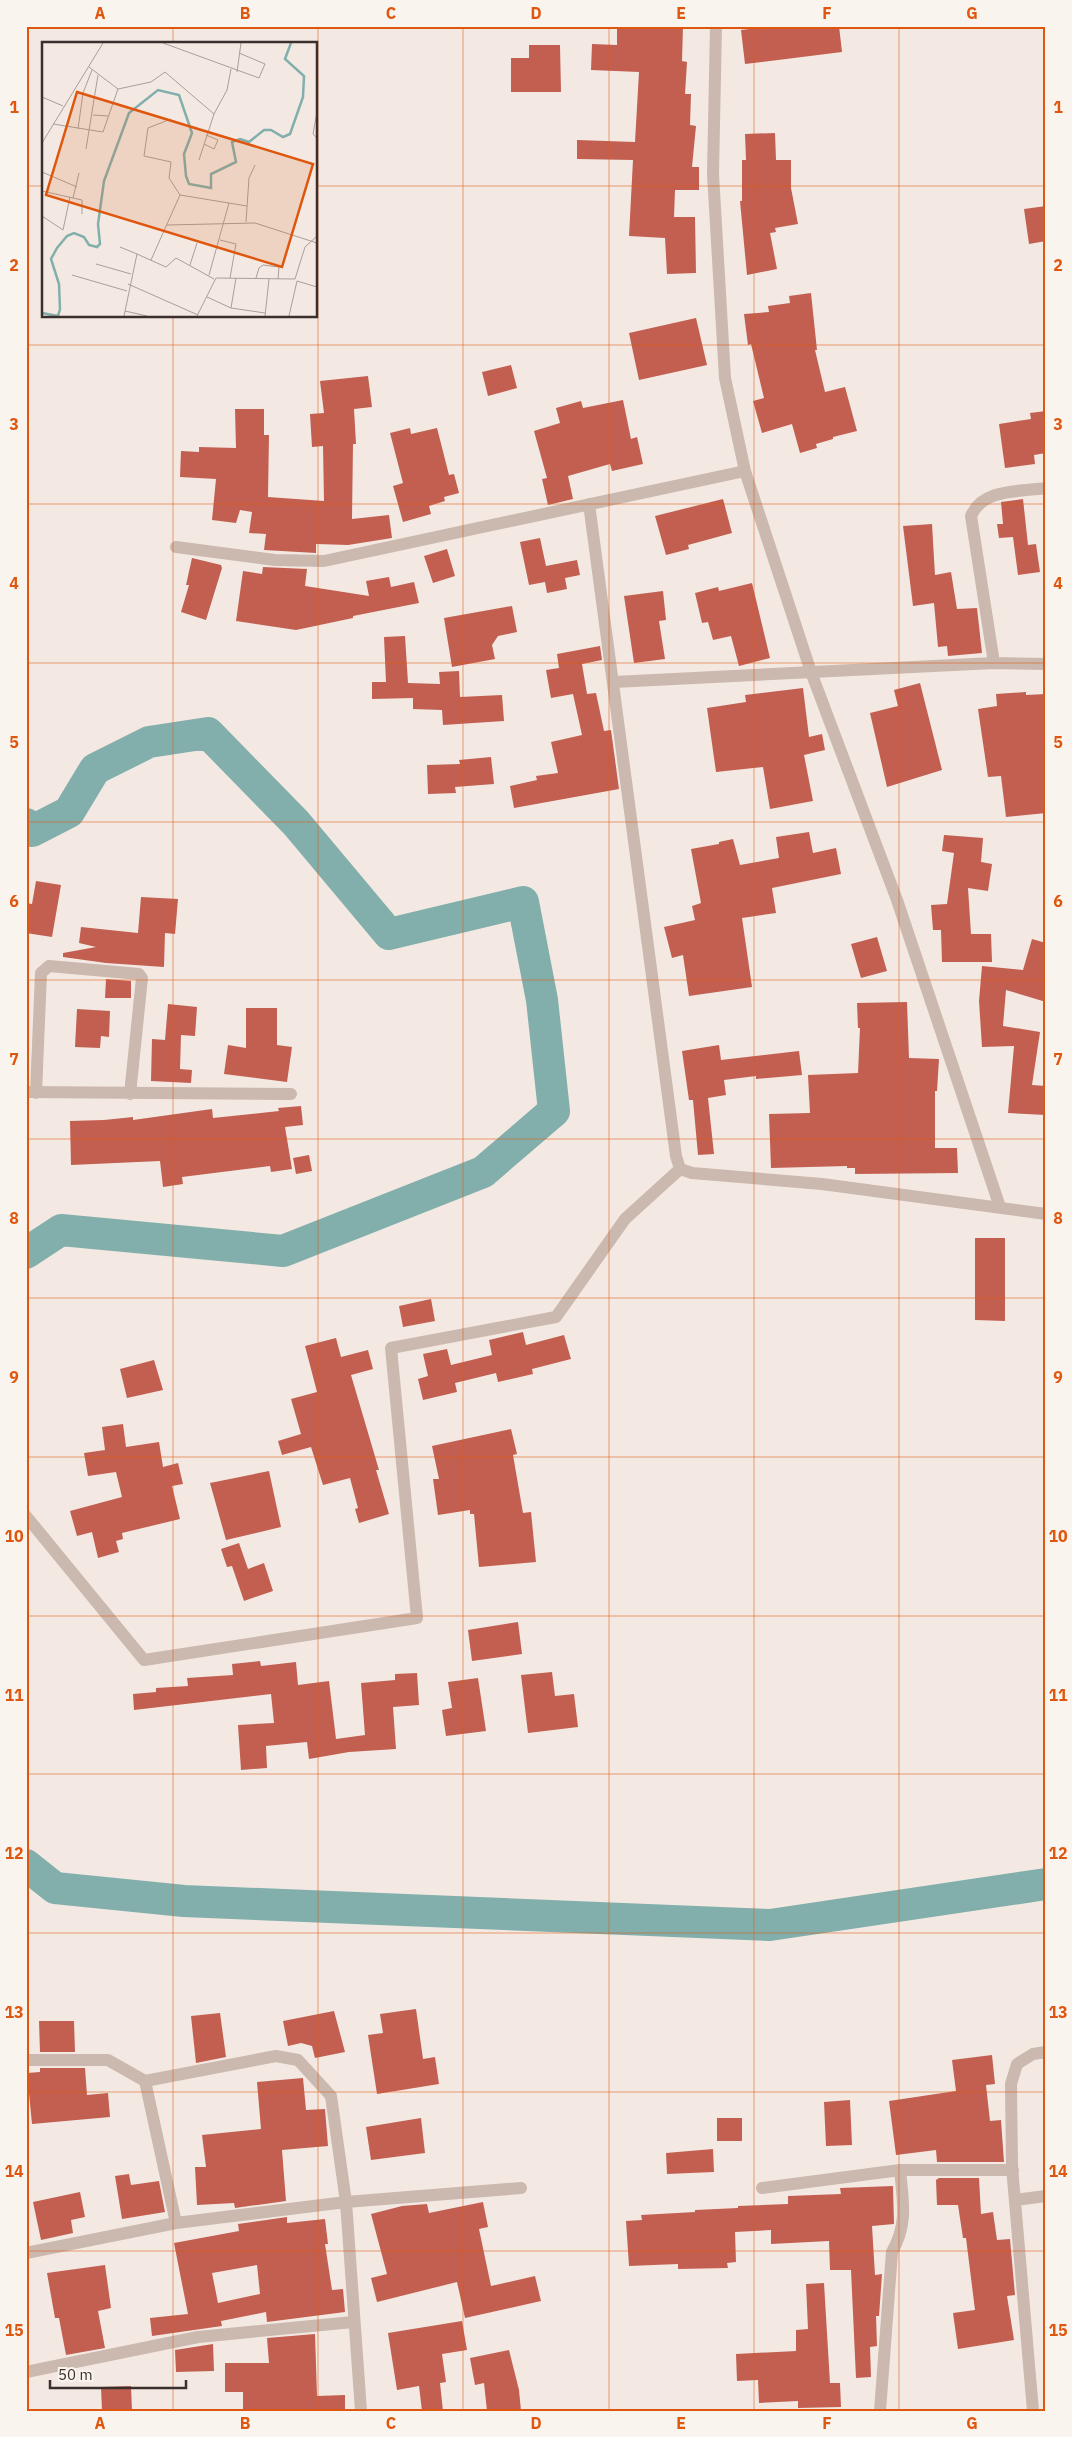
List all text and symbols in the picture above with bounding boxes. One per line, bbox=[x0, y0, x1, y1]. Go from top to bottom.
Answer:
text: A bbox=[95, 3, 106, 23]
text: B bbox=[240, 3, 251, 23]
text: C bbox=[386, 3, 396, 23]
text: D bbox=[530, 3, 542, 23]
text: E bbox=[676, 3, 686, 23]
text: F bbox=[822, 3, 832, 23]
text: G bbox=[966, 3, 978, 23]
inset map bbox=[42, 42, 318, 318]
text: 1 bbox=[9, 97, 19, 117]
text: 1 bbox=[1053, 97, 1063, 117]
text: 2 bbox=[9, 255, 19, 275]
text: 2 bbox=[1053, 255, 1063, 275]
text: 3 bbox=[9, 414, 19, 434]
text: 3 bbox=[1053, 414, 1063, 434]
text: 4 bbox=[9, 573, 19, 593]
text: 4 bbox=[1053, 573, 1063, 593]
text: 5 bbox=[9, 732, 19, 752]
text: 5 bbox=[1053, 732, 1063, 752]
text: 6 bbox=[9, 891, 19, 911]
text: 6 bbox=[1053, 891, 1063, 911]
text: 7 bbox=[9, 1049, 19, 1069]
text: 7 bbox=[1053, 1049, 1063, 1069]
text: 8 bbox=[9, 1208, 19, 1228]
text: 8 bbox=[1053, 1208, 1063, 1228]
text: 9 bbox=[9, 1367, 19, 1387]
text: 9 bbox=[1053, 1367, 1063, 1387]
text: 10 bbox=[4, 1526, 24, 1546]
text: 10 bbox=[1048, 1526, 1068, 1546]
text: 11 bbox=[4, 1685, 24, 1705]
text: 11 bbox=[1048, 1685, 1068, 1705]
text: 12 bbox=[4, 1843, 24, 1863]
text: 12 bbox=[1048, 1843, 1068, 1863]
text: 13 bbox=[4, 2002, 24, 2022]
text: 13 bbox=[1048, 2002, 1068, 2022]
text: 14 bbox=[4, 2161, 24, 2181]
text: 14 bbox=[1048, 2161, 1068, 2181]
text: 15 bbox=[4, 2320, 24, 2340]
text: 15 bbox=[1048, 2320, 1068, 2340]
scale bar bbox=[50, 2357, 186, 2389]
text: 50 m bbox=[58, 2365, 93, 2384]
text: A bbox=[95, 2413, 106, 2433]
text: B bbox=[240, 2413, 251, 2433]
text: C bbox=[386, 2413, 396, 2433]
text: D bbox=[530, 2413, 542, 2433]
text: E bbox=[676, 2413, 686, 2433]
text: F bbox=[822, 2413, 832, 2433]
text: G bbox=[966, 2413, 978, 2433]

